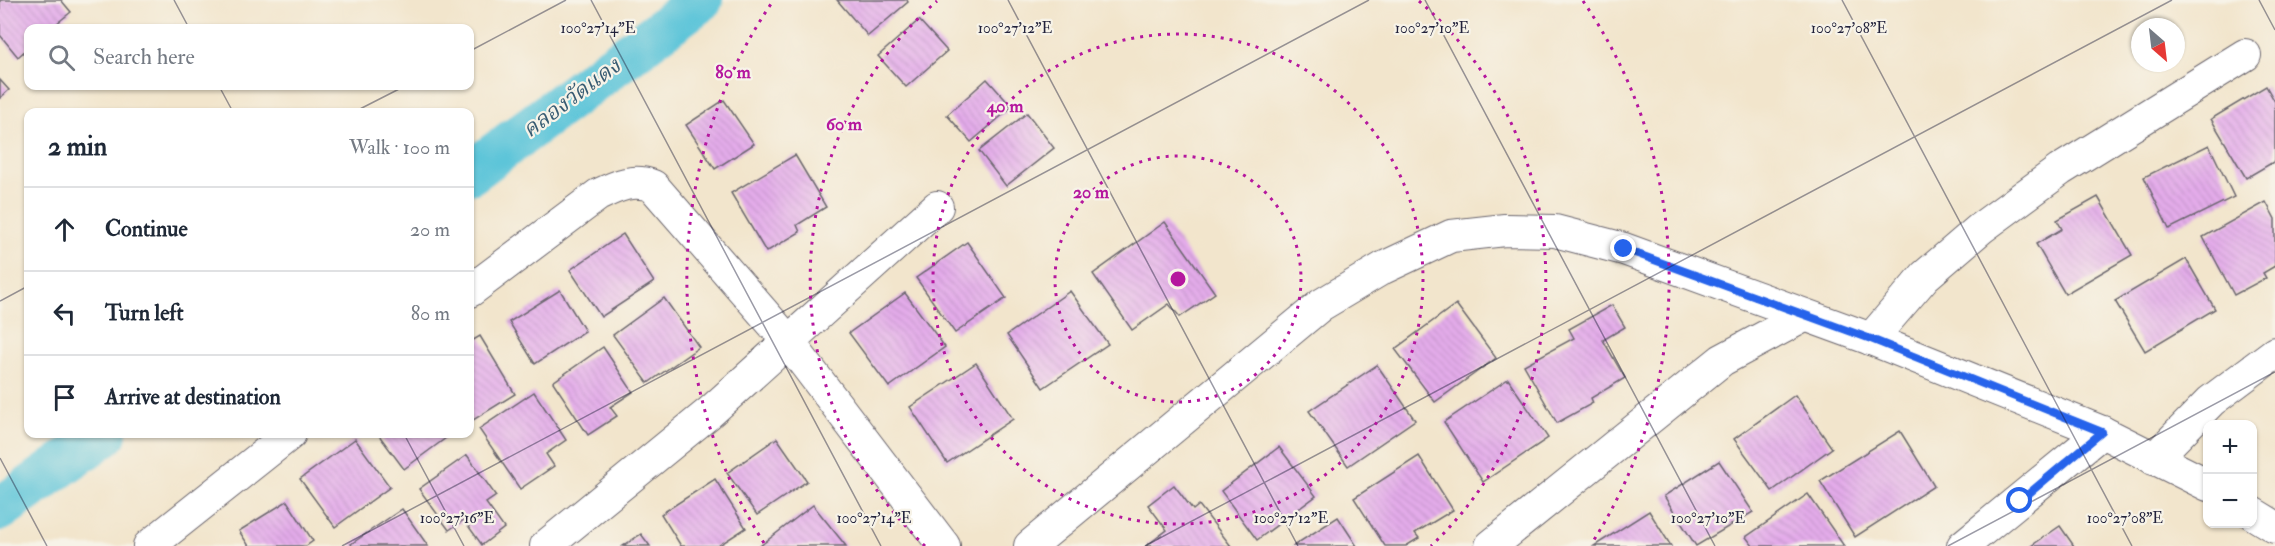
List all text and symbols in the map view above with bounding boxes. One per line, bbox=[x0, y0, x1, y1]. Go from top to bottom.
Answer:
north arrow bbox=[2131, 18, 2185, 72]
text: 100°27'14"E bbox=[560, 19, 636, 38]
text: 100°27'12"E bbox=[978, 19, 1052, 38]
text: 100°27'10"E bbox=[1395, 19, 1469, 38]
text: 100°27'08"E bbox=[1811, 19, 1887, 38]
search box bbox=[24, 24, 474, 90]
icon: search bbox=[45, 41, 78, 74]
text: Search here bbox=[93, 43, 195, 71]
water label: คลองวัดแดง bbox=[517, 51, 627, 144]
text: 80 m bbox=[715, 61, 752, 84]
text: 40 m bbox=[986, 95, 1024, 118]
text: 60 m bbox=[826, 113, 863, 136]
text: 2 min bbox=[48, 131, 107, 163]
text: Walk · 100 m bbox=[349, 135, 450, 160]
text: 20 m bbox=[1073, 181, 1110, 204]
icon: ahead bbox=[48, 213, 81, 246]
text: Continue bbox=[105, 215, 188, 243]
text: 20 m bbox=[410, 217, 450, 242]
route end bbox=[1610, 235, 1636, 261]
centre of rings bbox=[1168, 269, 1188, 289]
icon: left bbox=[48, 297, 81, 330]
text: Turn left bbox=[105, 299, 184, 327]
text: 80 m bbox=[411, 301, 450, 326]
icon: arrive bbox=[48, 381, 81, 414]
text: Arrive at destination bbox=[105, 383, 281, 411]
map controls bbox=[2203, 420, 2257, 528]
button: + bbox=[2203, 420, 2257, 474]
button: − bbox=[2203, 474, 2257, 528]
route start bbox=[2006, 487, 2032, 513]
text: 100°27'16"E bbox=[420, 509, 494, 528]
text: 100°27'14"E bbox=[836, 509, 912, 528]
text: 100°27'12"E bbox=[1254, 509, 1328, 528]
text: 100°27'10"E bbox=[1671, 509, 1745, 528]
text: 100°27'08"E bbox=[2087, 509, 2163, 528]

